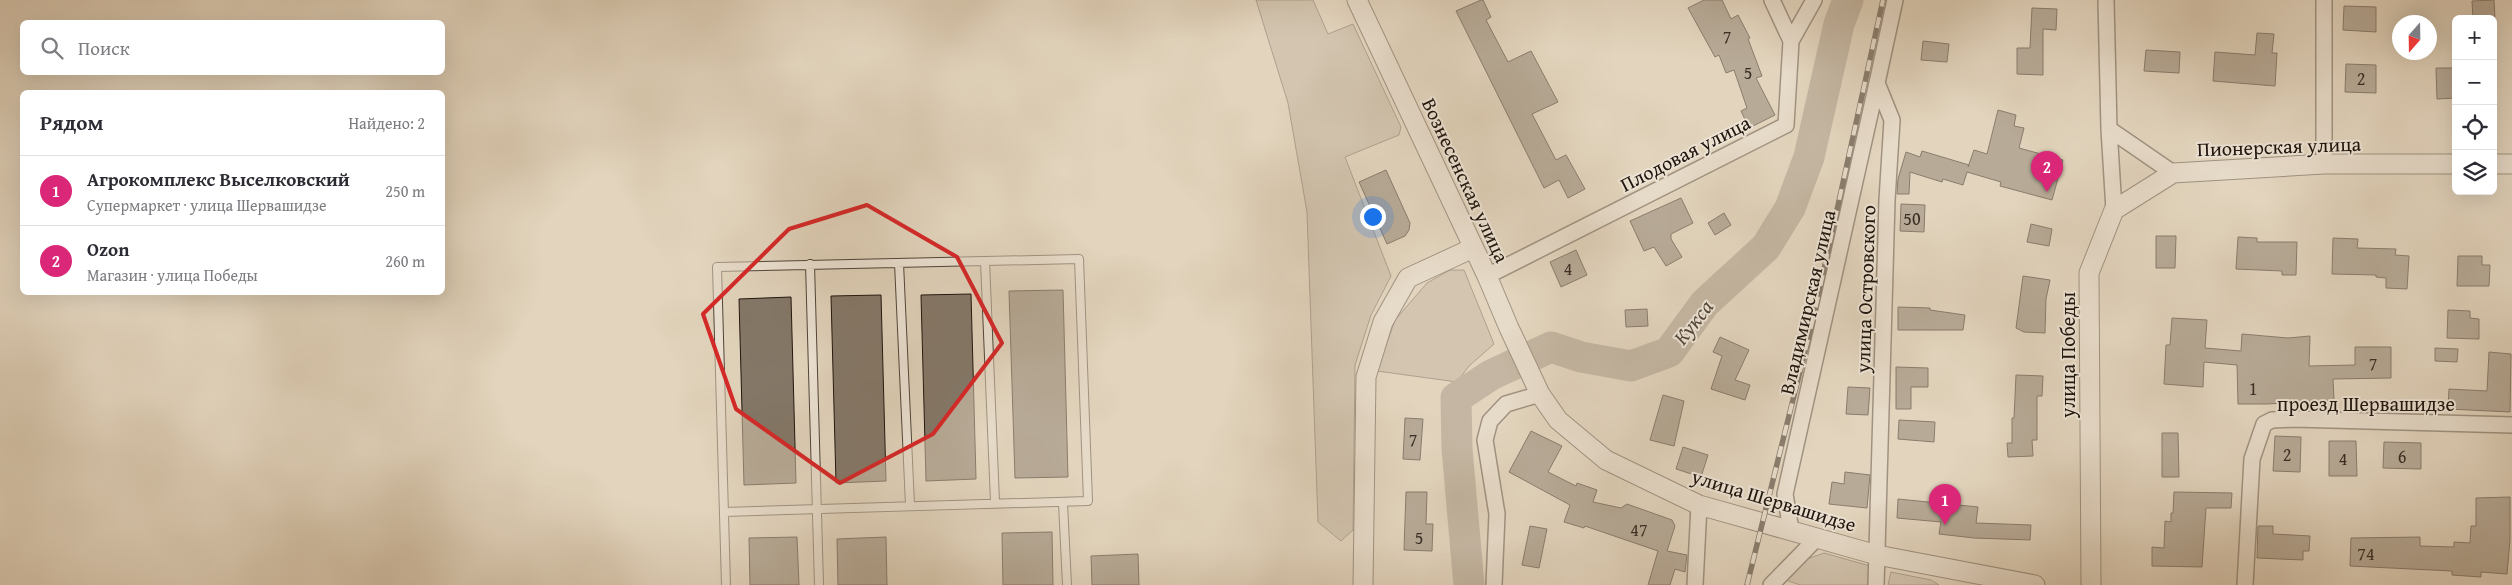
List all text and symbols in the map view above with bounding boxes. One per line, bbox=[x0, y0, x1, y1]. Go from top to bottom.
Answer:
north arrow bbox=[2392, 15, 2437, 60]
map controls bbox=[2452, 15, 2497, 195]
button: + bbox=[2452, 15, 2497, 60]
search box bbox=[20, 20, 445, 75]
house number: 7 bbox=[1723, 23, 1731, 50]
icon: search bbox=[38, 34, 66, 62]
text: Поиск bbox=[78, 34, 130, 62]
house number: 5 bbox=[1744, 59, 1752, 86]
button: − bbox=[2452, 60, 2497, 105]
house number: 2 bbox=[2357, 65, 2365, 92]
street label: Вознесенская улица bbox=[1415, 93, 1517, 267]
button: locate bbox=[2452, 105, 2497, 150]
text: Рядом bbox=[40, 107, 103, 138]
street label: Плодовая улица bbox=[1615, 107, 1756, 198]
text: Найдено: 2 bbox=[348, 111, 425, 135]
street label: Пионерская улица bbox=[2196, 129, 2362, 163]
button: layers bbox=[2452, 150, 2497, 195]
pin: 2 bbox=[2031, 151, 2063, 192]
text: Агрокомплекс Выселковский bbox=[87, 165, 350, 193]
text: 1 bbox=[52, 179, 60, 203]
text: 250 m bbox=[385, 179, 425, 203]
text: Супермаркет · улица Шервашидзе bbox=[87, 193, 326, 217]
your location bbox=[1360, 204, 1386, 230]
street label: улица Островского bbox=[1848, 205, 1882, 374]
house number: 50 bbox=[1903, 205, 1921, 232]
street label: Владимирская улица bbox=[1772, 206, 1842, 397]
text: Ozon bbox=[87, 235, 129, 263]
text: 2 bbox=[52, 249, 60, 273]
text: 260 m bbox=[385, 249, 425, 273]
house number: 4 bbox=[1564, 255, 1572, 282]
text: Магазин · улица Победы bbox=[87, 263, 258, 287]
street label: улица Победы bbox=[2053, 292, 2082, 419]
water label: Кукса bbox=[1665, 293, 1721, 351]
house number: 7 bbox=[2369, 350, 2377, 377]
house number: 1 bbox=[2249, 375, 2257, 402]
street label: проезд Шервашидзе bbox=[2277, 389, 2455, 418]
house number: 7 bbox=[1409, 426, 1417, 453]
house number: 2 bbox=[2283, 441, 2291, 468]
house number: 6 bbox=[2398, 443, 2406, 470]
house number: 4 bbox=[2339, 445, 2347, 472]
street label: улица Шервашидзе bbox=[1687, 461, 1860, 539]
pin: 1 bbox=[1929, 484, 1961, 525]
house number: 47 bbox=[1630, 516, 1648, 543]
house number: 5 bbox=[1415, 524, 1423, 551]
house number: 74 bbox=[2357, 540, 2375, 567]

